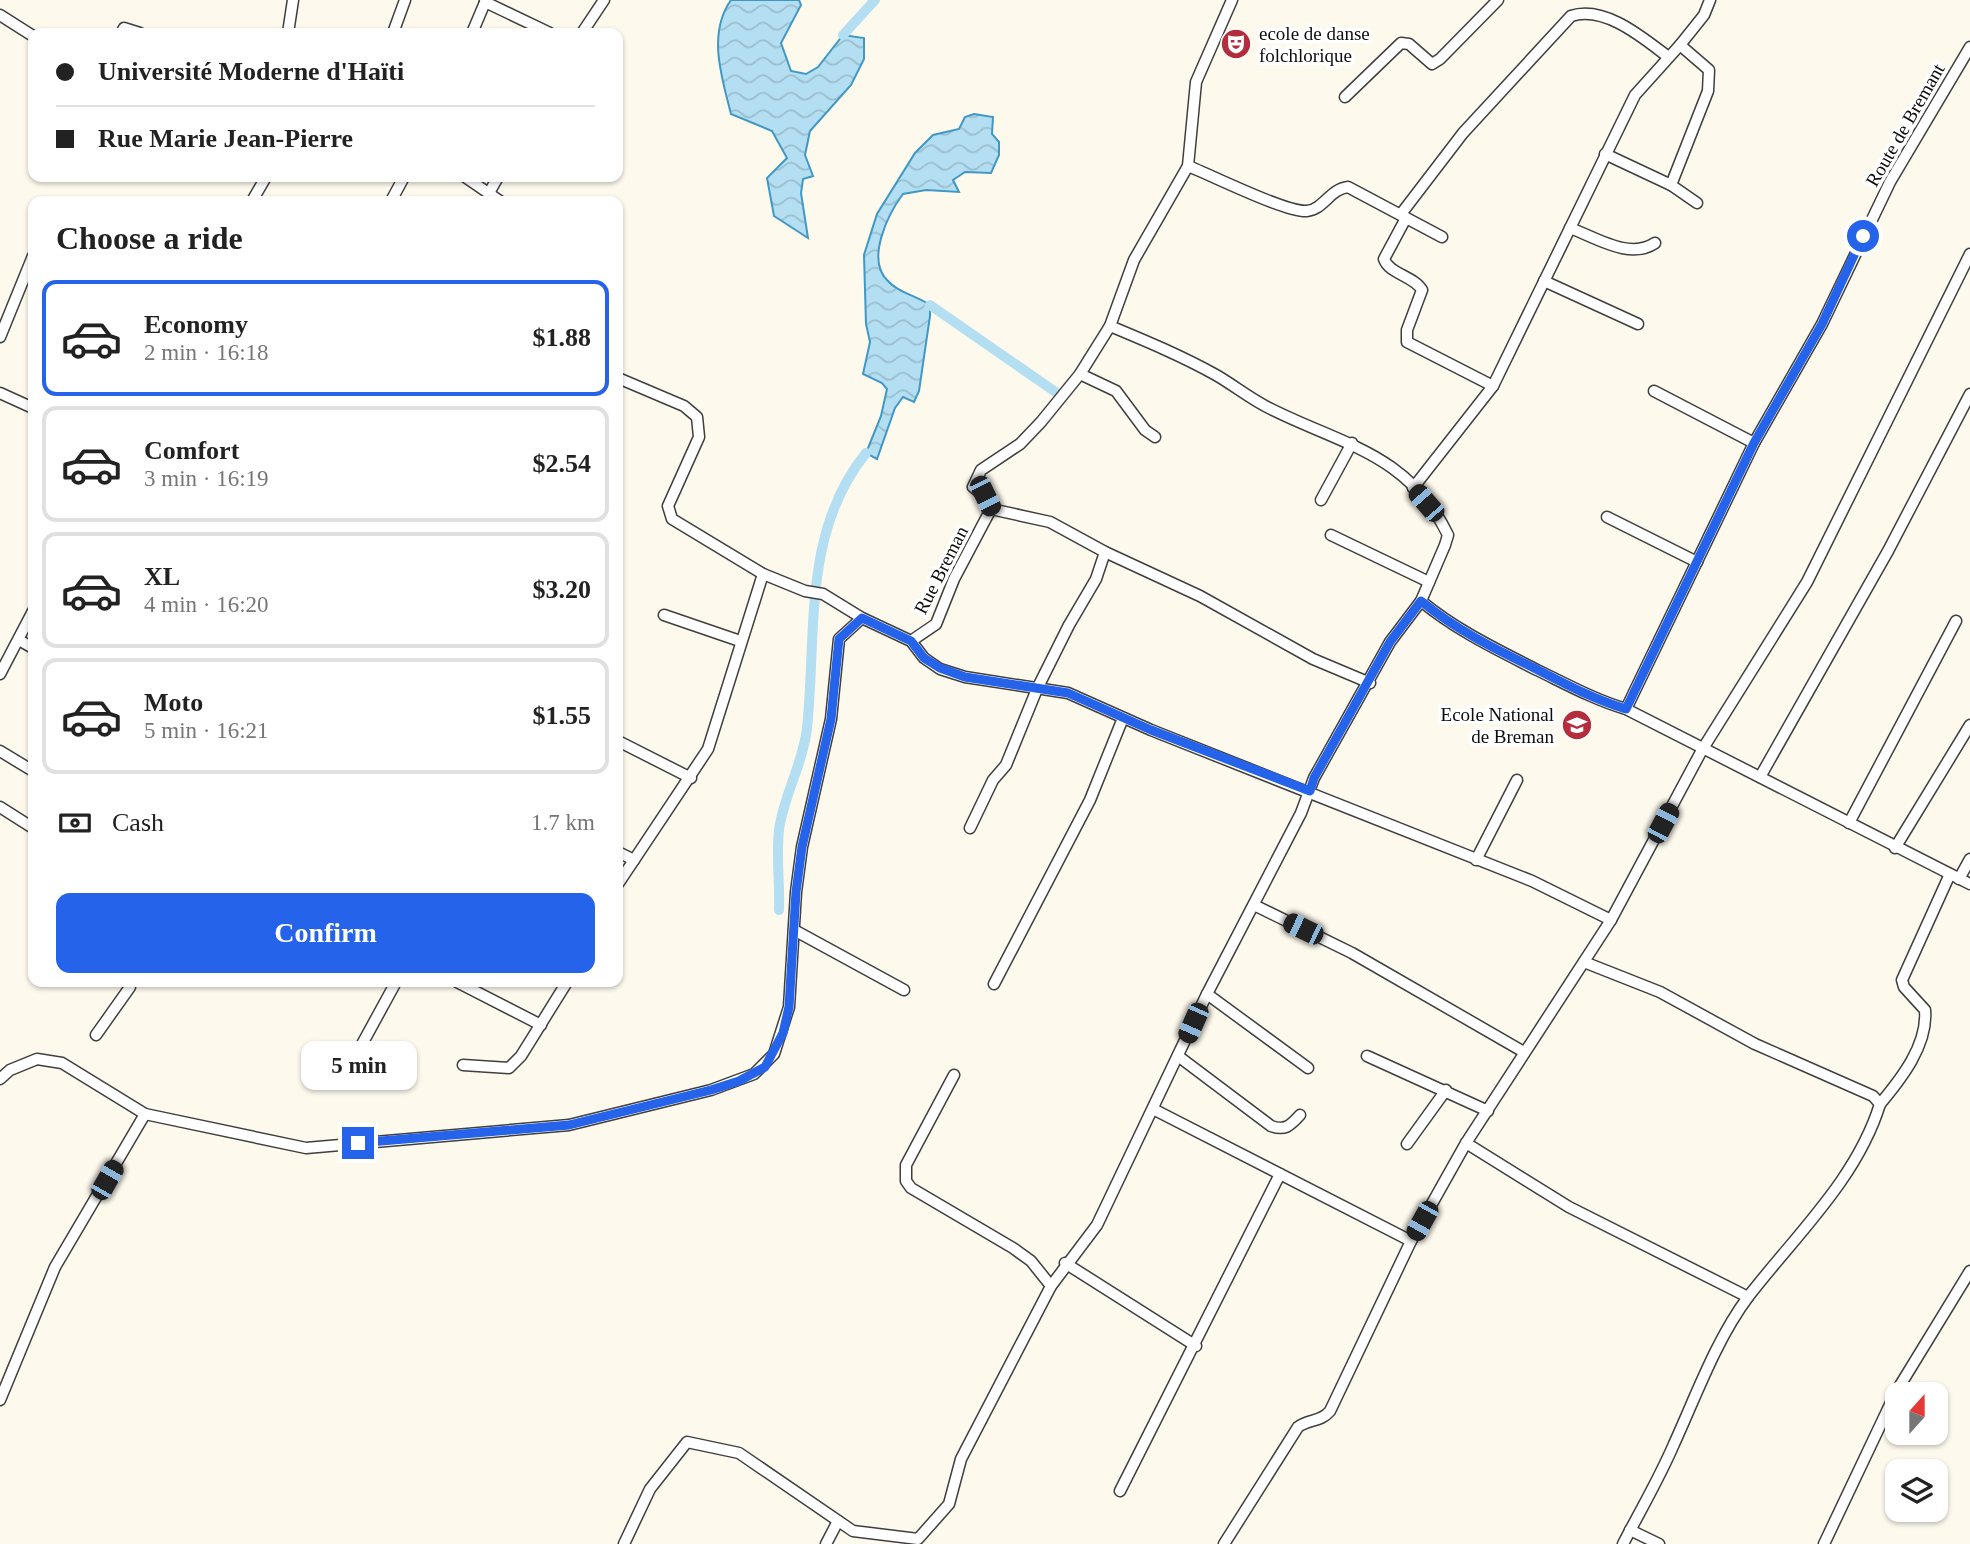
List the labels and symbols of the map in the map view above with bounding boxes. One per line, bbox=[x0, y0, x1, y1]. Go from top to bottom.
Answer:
place label: ecole de danse folchlorique bbox=[1259, 23, 1370, 66]
theatre icon: ecole de danse folchlorique bbox=[1219, 27, 1253, 61]
street label: Route de Bremant bbox=[1861, 59, 1949, 190]
route start bbox=[1847, 220, 1879, 252]
car bbox=[967, 473, 1004, 519]
car bbox=[1405, 480, 1448, 526]
street label: Rue Breman bbox=[910, 522, 972, 617]
place label: Ecole National de Breman bbox=[1441, 704, 1555, 747]
school or university icon: Ecole National de Breman bbox=[1560, 708, 1594, 742]
car bbox=[1644, 800, 1683, 846]
car bbox=[1280, 910, 1327, 948]
car bbox=[1175, 1000, 1212, 1046]
callout: 5 min bbox=[300, 1042, 416, 1090]
route end bbox=[342, 1127, 374, 1159]
car bbox=[88, 1157, 127, 1203]
car bbox=[1403, 1198, 1442, 1244]
north arrow bbox=[1885, 1382, 1948, 1446]

